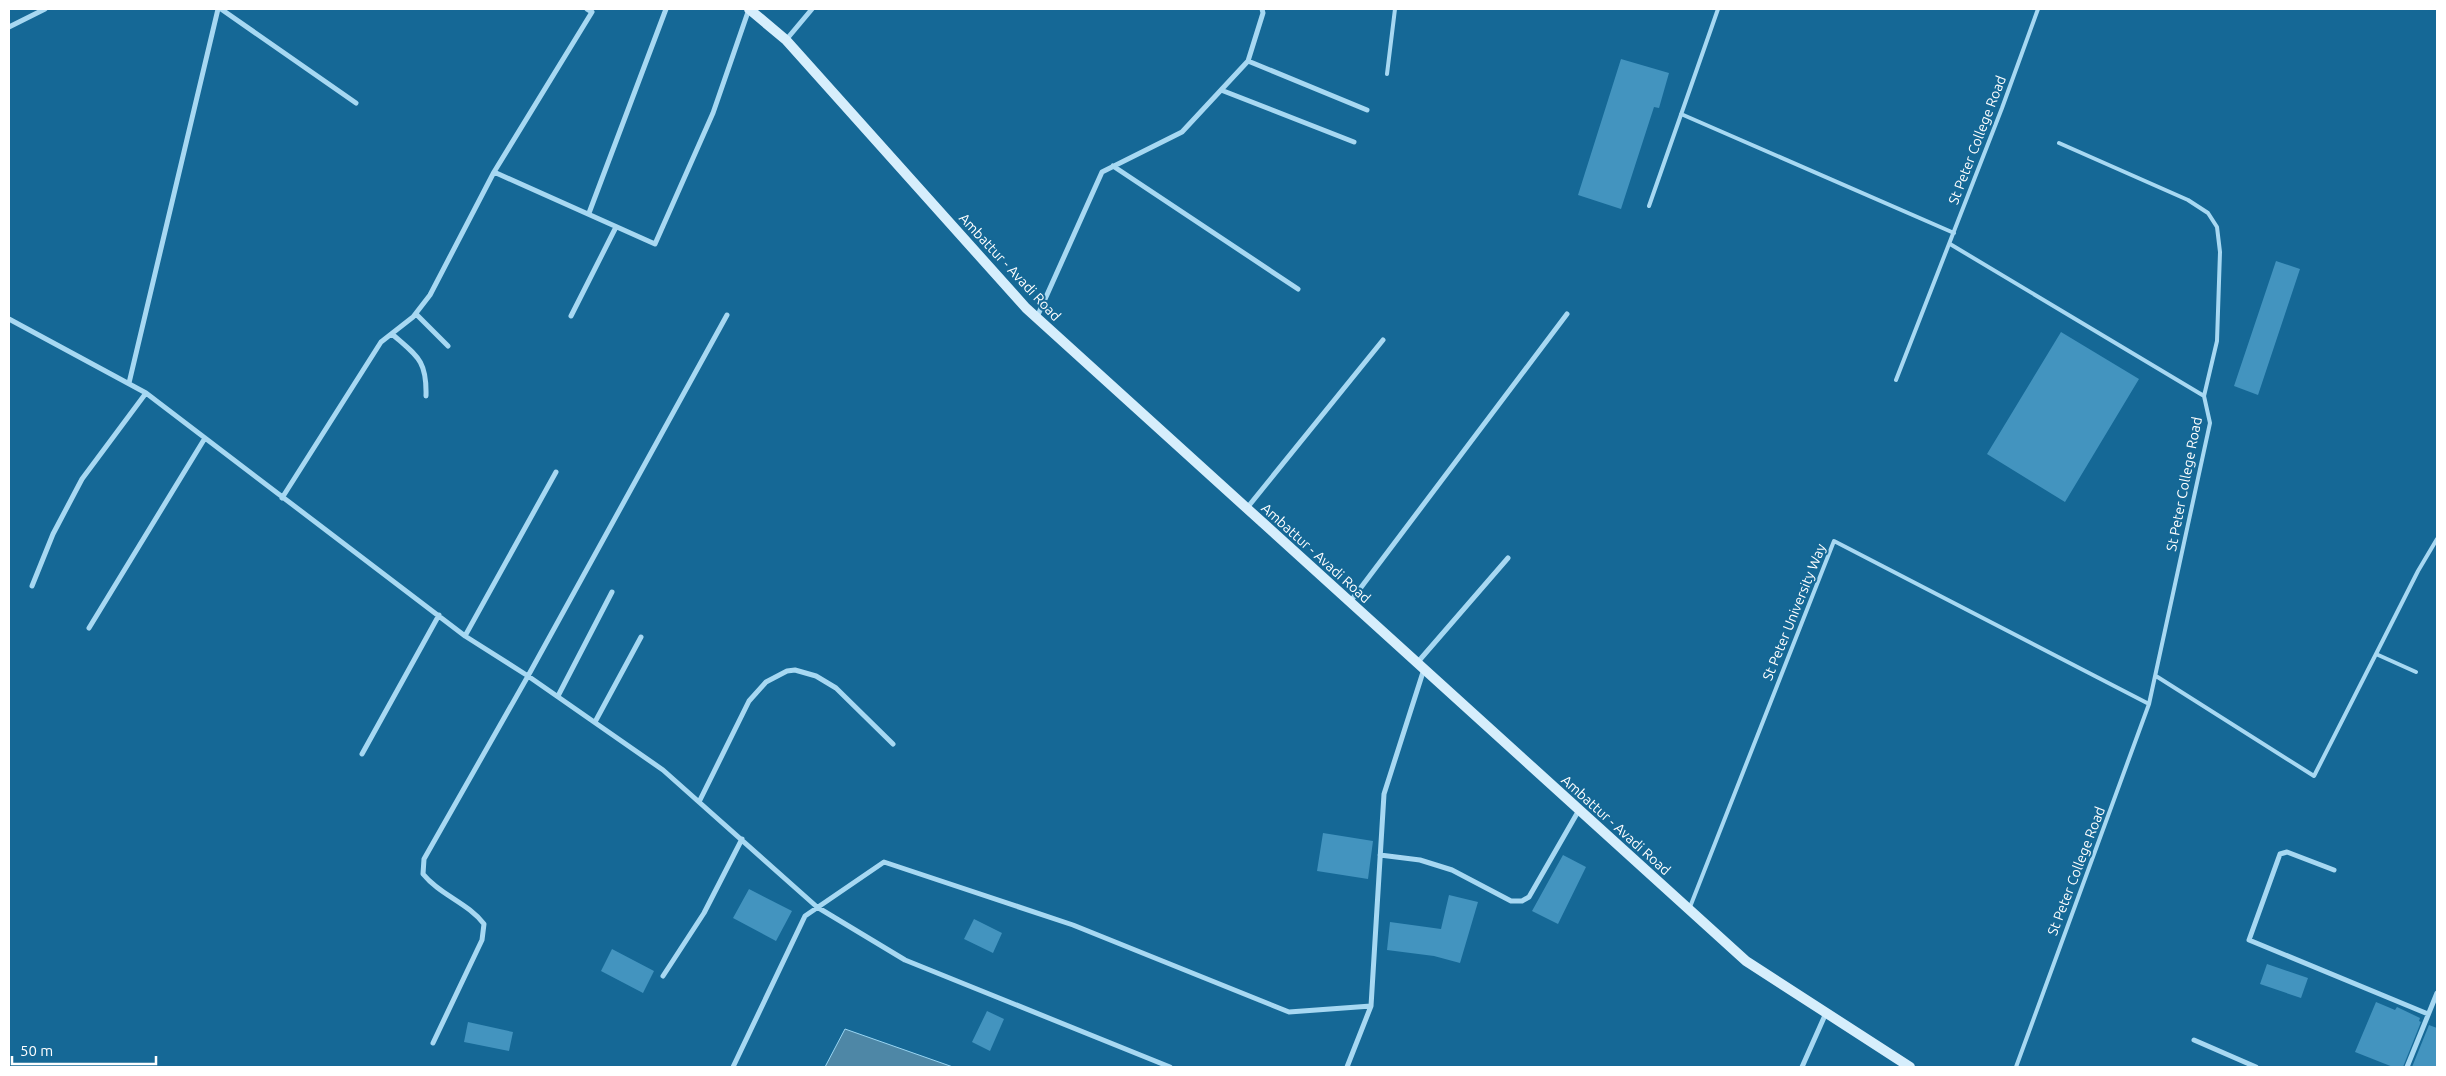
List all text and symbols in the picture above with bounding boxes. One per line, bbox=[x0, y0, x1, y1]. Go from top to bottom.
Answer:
street label: St Peter College Road bbox=[1945, 73, 2009, 207]
street label: Ambattur - Avadi Road bbox=[956, 210, 1064, 324]
street label: St Peter College Road bbox=[2163, 415, 2205, 553]
street label: Ambattur - Avadi Road bbox=[1258, 500, 1374, 606]
street label: St Peter University Way bbox=[1759, 541, 1829, 683]
street label: Ambattur - Avadi Road bbox=[1558, 772, 1674, 878]
street label: St Peter College Road bbox=[2044, 804, 2108, 938]
scale bar bbox=[12, 1034, 156, 1066]
text: 50 m bbox=[20, 1042, 53, 1059]

